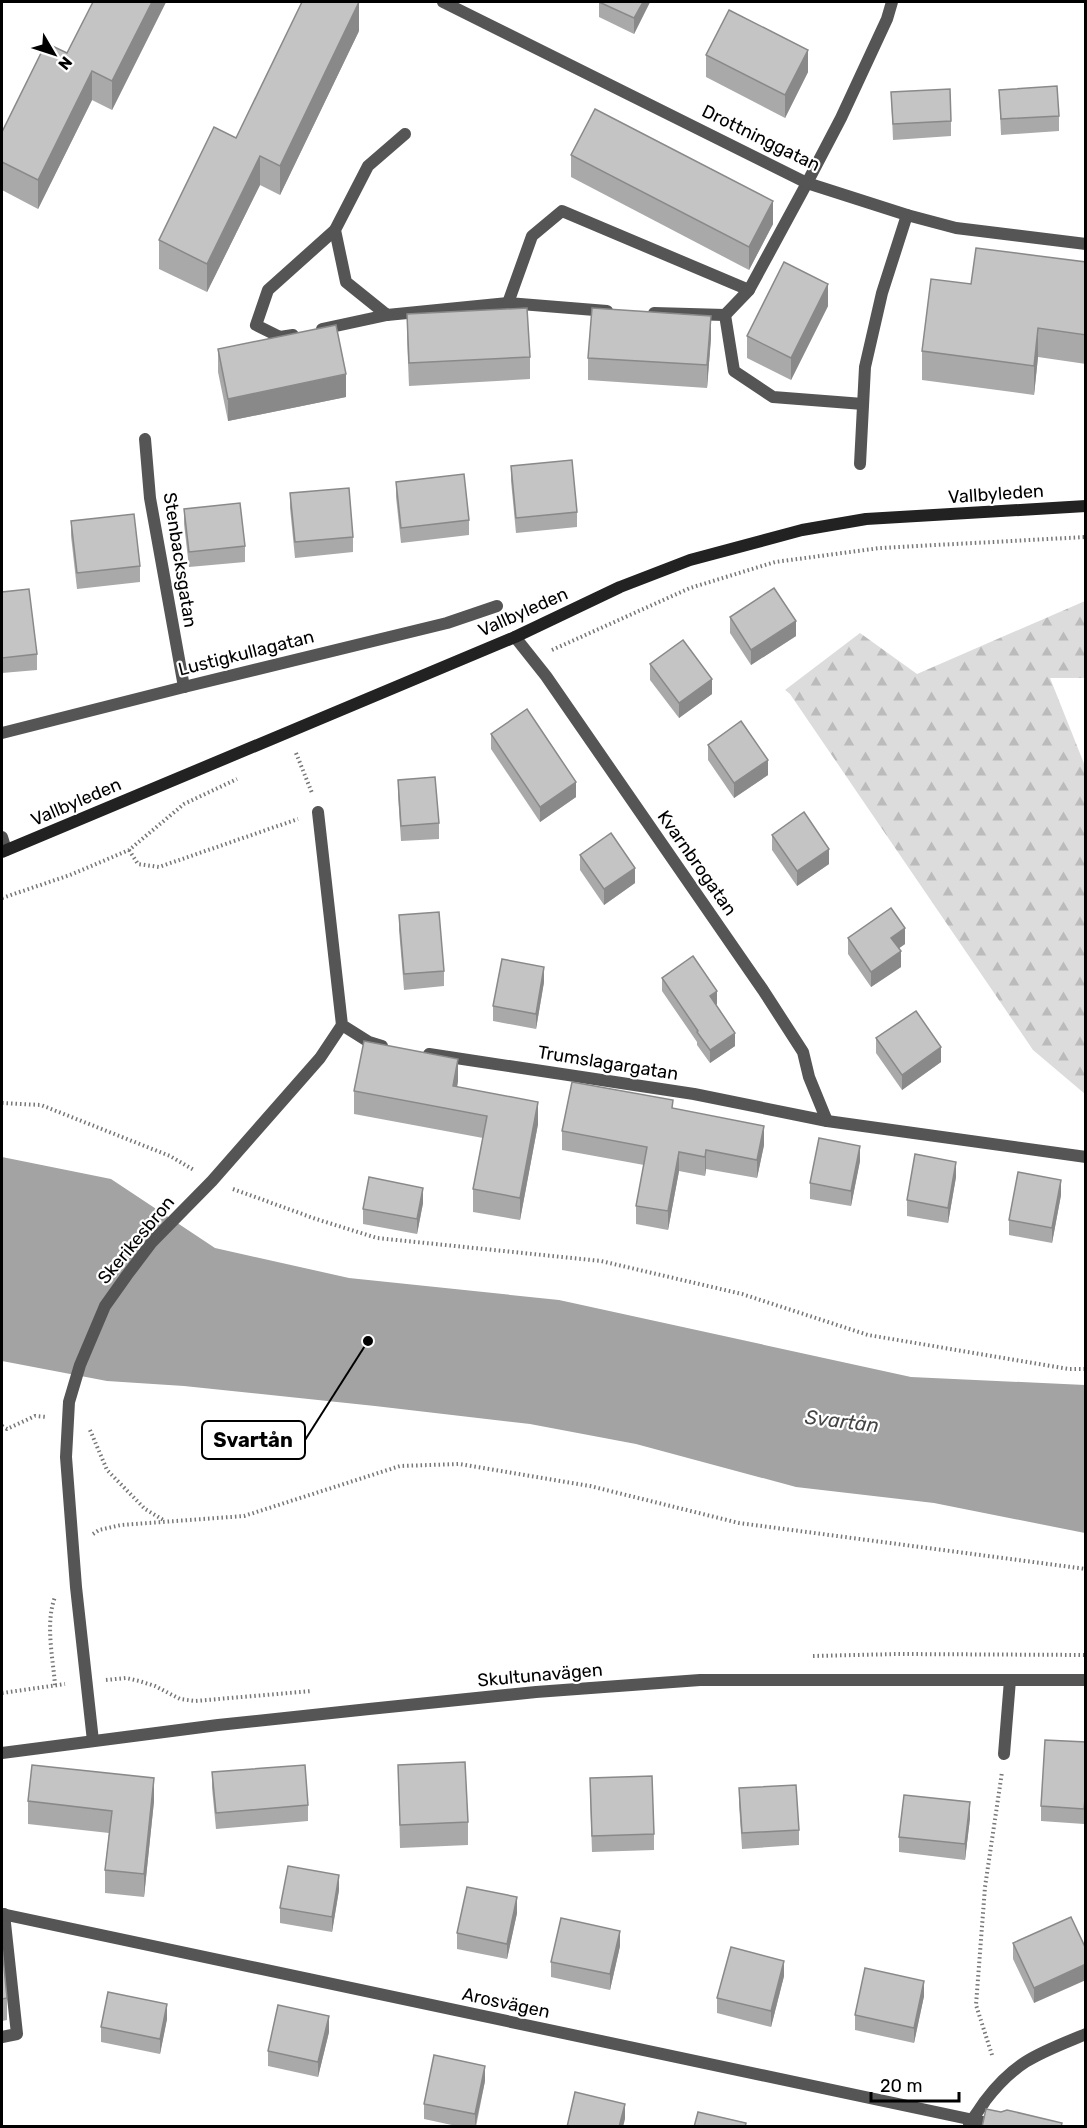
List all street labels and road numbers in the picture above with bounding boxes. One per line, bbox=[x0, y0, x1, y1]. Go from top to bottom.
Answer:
street label: Drottninggatan bbox=[698, 100, 824, 176]
street label: Vallbyleden bbox=[947, 480, 1045, 508]
street label: Stenbacksgatan bbox=[158, 491, 202, 629]
street label: Vallbyleden bbox=[475, 582, 571, 642]
street label: Lustigkullagatan bbox=[176, 625, 316, 681]
street label: Vallbyleden bbox=[28, 773, 124, 831]
street label: Kvarnbrogatan bbox=[653, 806, 741, 920]
street label: Trumslagargatan bbox=[536, 1041, 680, 1085]
street label: Skerikesbron bbox=[93, 1192, 179, 1288]
street label: Skultunavägen bbox=[477, 1659, 603, 1691]
street label: Arosvägen bbox=[460, 1983, 552, 2023]

